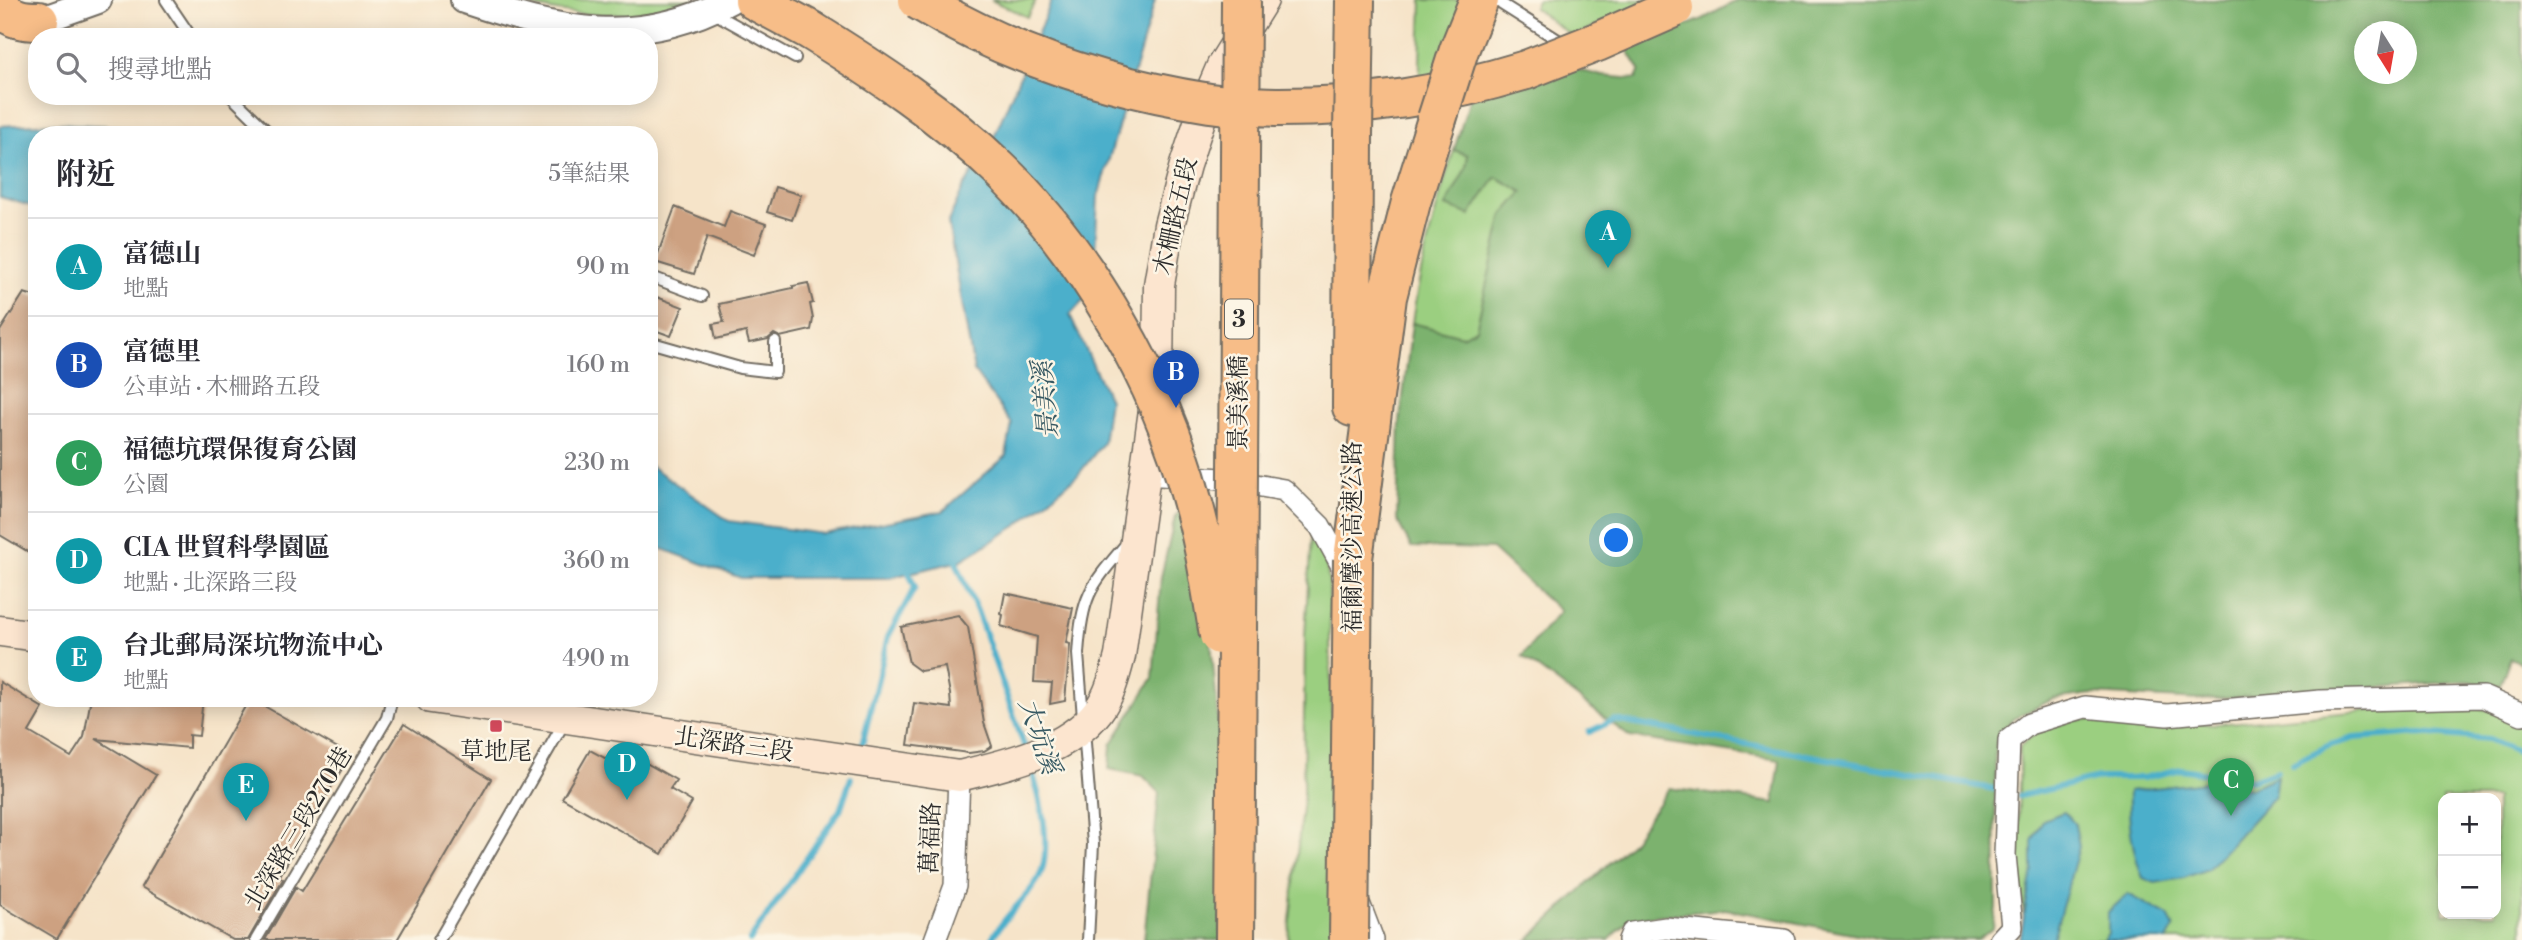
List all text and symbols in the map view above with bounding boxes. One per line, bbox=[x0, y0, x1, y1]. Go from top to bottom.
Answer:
north arrow bbox=[2354, 21, 2417, 84]
search box bbox=[28, 28, 658, 105]
icon: search bbox=[52, 48, 90, 86]
text: 搜尋地點 bbox=[108, 54, 212, 86]
street label: 木柵路五段 bbox=[1148, 154, 1204, 278]
text: 附近 bbox=[56, 156, 116, 194]
text: 5筆結果 bbox=[548, 160, 630, 188]
pin: A bbox=[1585, 210, 1631, 268]
text: 富德山 bbox=[123, 238, 201, 270]
text: A bbox=[71, 253, 87, 281]
text: 90 m bbox=[576, 253, 630, 281]
text: 地點 bbox=[123, 275, 169, 303]
road number: 3 bbox=[1225, 300, 1253, 338]
text: 富德里 bbox=[123, 336, 201, 368]
pin: B bbox=[1153, 350, 1199, 408]
text: B bbox=[70, 351, 88, 379]
text: 160 m bbox=[567, 351, 630, 379]
street label: 景美溪橋 bbox=[1224, 355, 1254, 451]
water label: 景美溪 bbox=[1026, 357, 1065, 440]
text: 公車站 · 木柵路五段 bbox=[123, 373, 320, 401]
text: 福德坑環保復育公園 bbox=[123, 434, 357, 466]
street label: 福爾摩沙高速公路 bbox=[1338, 441, 1368, 633]
text: C bbox=[71, 449, 87, 477]
text: 230 m bbox=[564, 449, 630, 477]
text: 公園 bbox=[123, 471, 169, 499]
your location bbox=[1599, 523, 1633, 557]
text: CIA 世貿科學園區 bbox=[123, 532, 330, 564]
text: D bbox=[70, 547, 88, 575]
text: 360 m bbox=[563, 547, 630, 575]
text: 地點 · 北深路三段 bbox=[123, 569, 297, 597]
text: 台北郵局深坑物流中心 bbox=[123, 630, 383, 662]
text: E bbox=[71, 645, 87, 673]
text: 490 m bbox=[562, 645, 630, 673]
text: 地點 bbox=[123, 667, 169, 695]
water label: 大坑溪 bbox=[1011, 694, 1068, 781]
marker: 草地尾 bbox=[488, 718, 504, 734]
street label: 北深路三段 bbox=[672, 722, 795, 768]
place label: 草地尾 bbox=[460, 737, 532, 767]
street label: 北深路三段270巷 bbox=[238, 741, 359, 916]
pin: D bbox=[604, 742, 650, 800]
pin: C bbox=[2208, 758, 2254, 816]
pin: E bbox=[223, 763, 269, 821]
map controls bbox=[2438, 793, 2501, 919]
button: + bbox=[2438, 793, 2501, 856]
street label: 萬福路 bbox=[915, 802, 947, 875]
button: − bbox=[2438, 856, 2501, 919]

